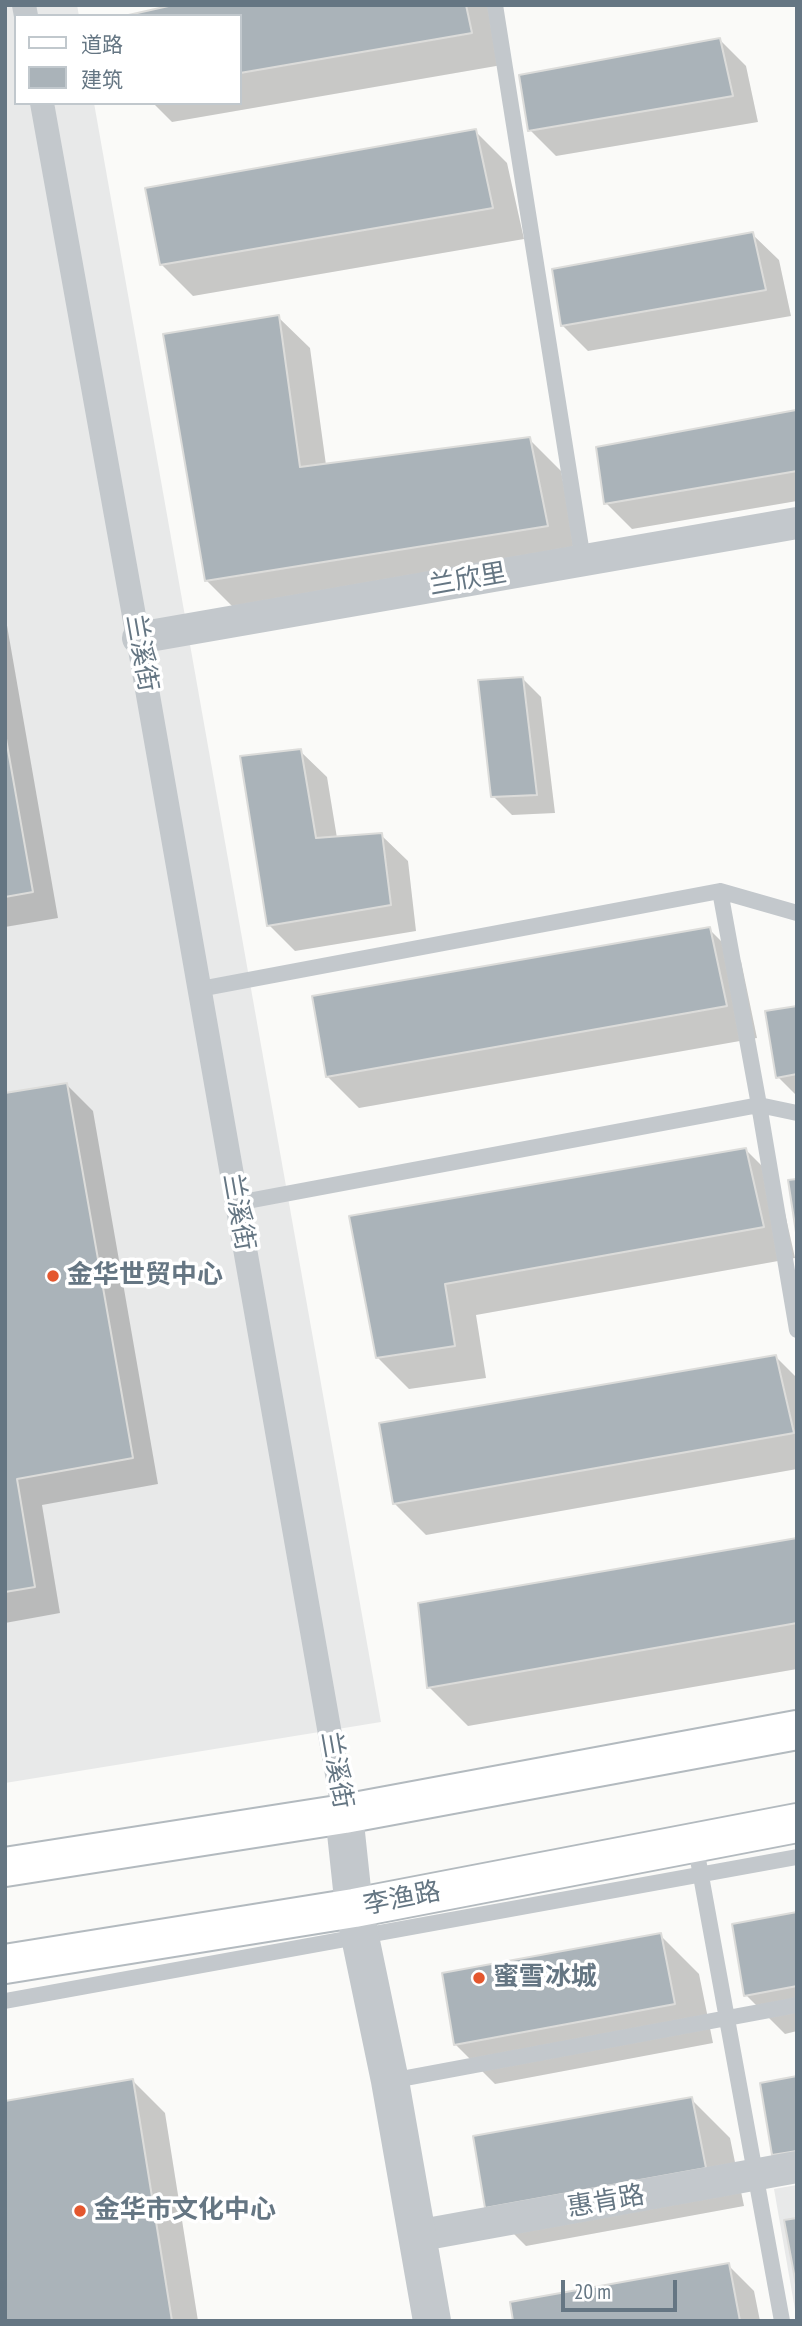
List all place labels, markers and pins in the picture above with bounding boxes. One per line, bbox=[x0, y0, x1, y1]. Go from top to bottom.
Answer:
place label: 金华世贸中心 bbox=[67, 1260, 223, 1292]
marker: 金华世贸中心 bbox=[45, 1268, 61, 1284]
place label: 蜜雪冰城 bbox=[493, 1962, 597, 1994]
marker: 蜜雪冰城 bbox=[471, 1970, 487, 1986]
place label: 金华市文化中心 bbox=[94, 2195, 276, 2227]
marker: 金华市文化中心 bbox=[72, 2203, 88, 2219]

